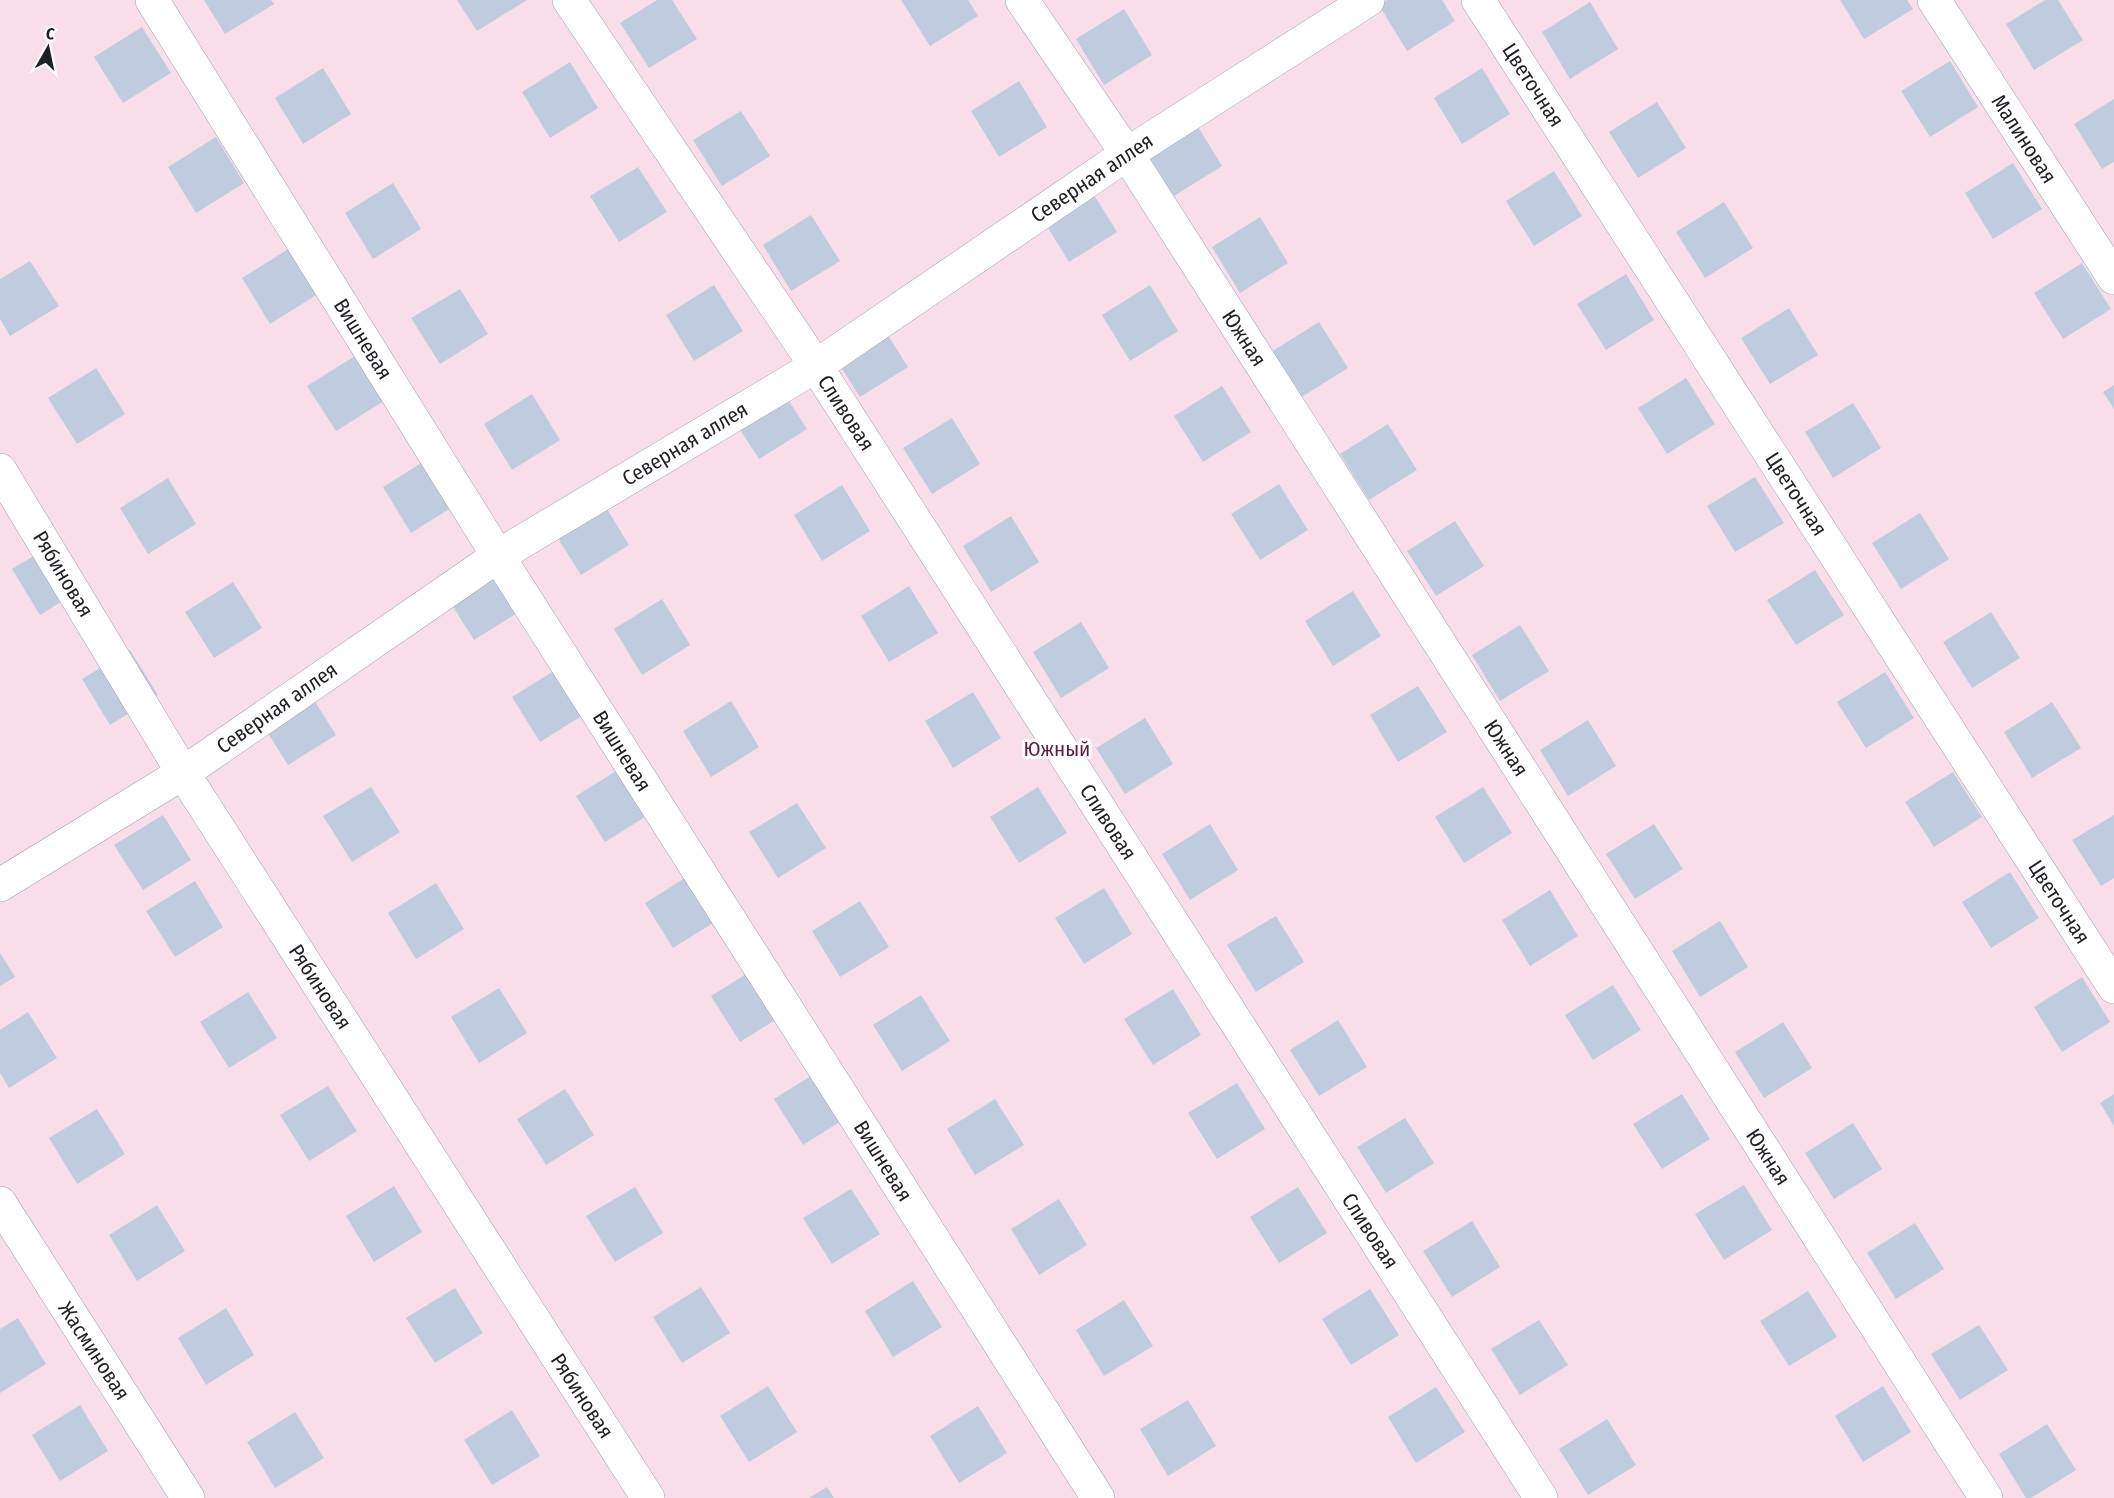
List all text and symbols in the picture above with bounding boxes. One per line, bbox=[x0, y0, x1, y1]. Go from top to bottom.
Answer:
north arrow bbox=[18, 18, 78, 78]
text: С bbox=[45, 24, 56, 44]
street label: Цветочная bbox=[1496, 38, 1570, 132]
street label: Малиновая bbox=[1986, 90, 2062, 188]
street label: Северная аллея bbox=[1026, 128, 1158, 228]
street label: Вишневая bbox=[328, 294, 398, 384]
street label: Южная bbox=[1216, 305, 1272, 371]
street label: Сливовая bbox=[812, 370, 880, 456]
street label: Северная аллея bbox=[617, 396, 753, 492]
street label: Цветочная bbox=[1759, 447, 1833, 541]
street label: Рябиновая bbox=[27, 526, 99, 622]
street label: Северная аллея bbox=[211, 657, 343, 759]
street label: Вишневая bbox=[587, 706, 657, 796]
street label: Южная bbox=[1478, 715, 1534, 781]
park label: Южный bbox=[1024, 736, 1090, 762]
street label: Сливовая bbox=[1074, 779, 1142, 865]
street label: Цветочная bbox=[2022, 855, 2096, 949]
street label: Рябиновая bbox=[283, 940, 357, 1034]
street label: Вишневая bbox=[848, 1116, 918, 1206]
street label: Южная bbox=[1740, 1124, 1796, 1190]
street label: Сливовая bbox=[1336, 1188, 1404, 1274]
street label: Жасминовая bbox=[53, 1297, 135, 1405]
street label: Рябиновая bbox=[545, 1349, 619, 1443]

